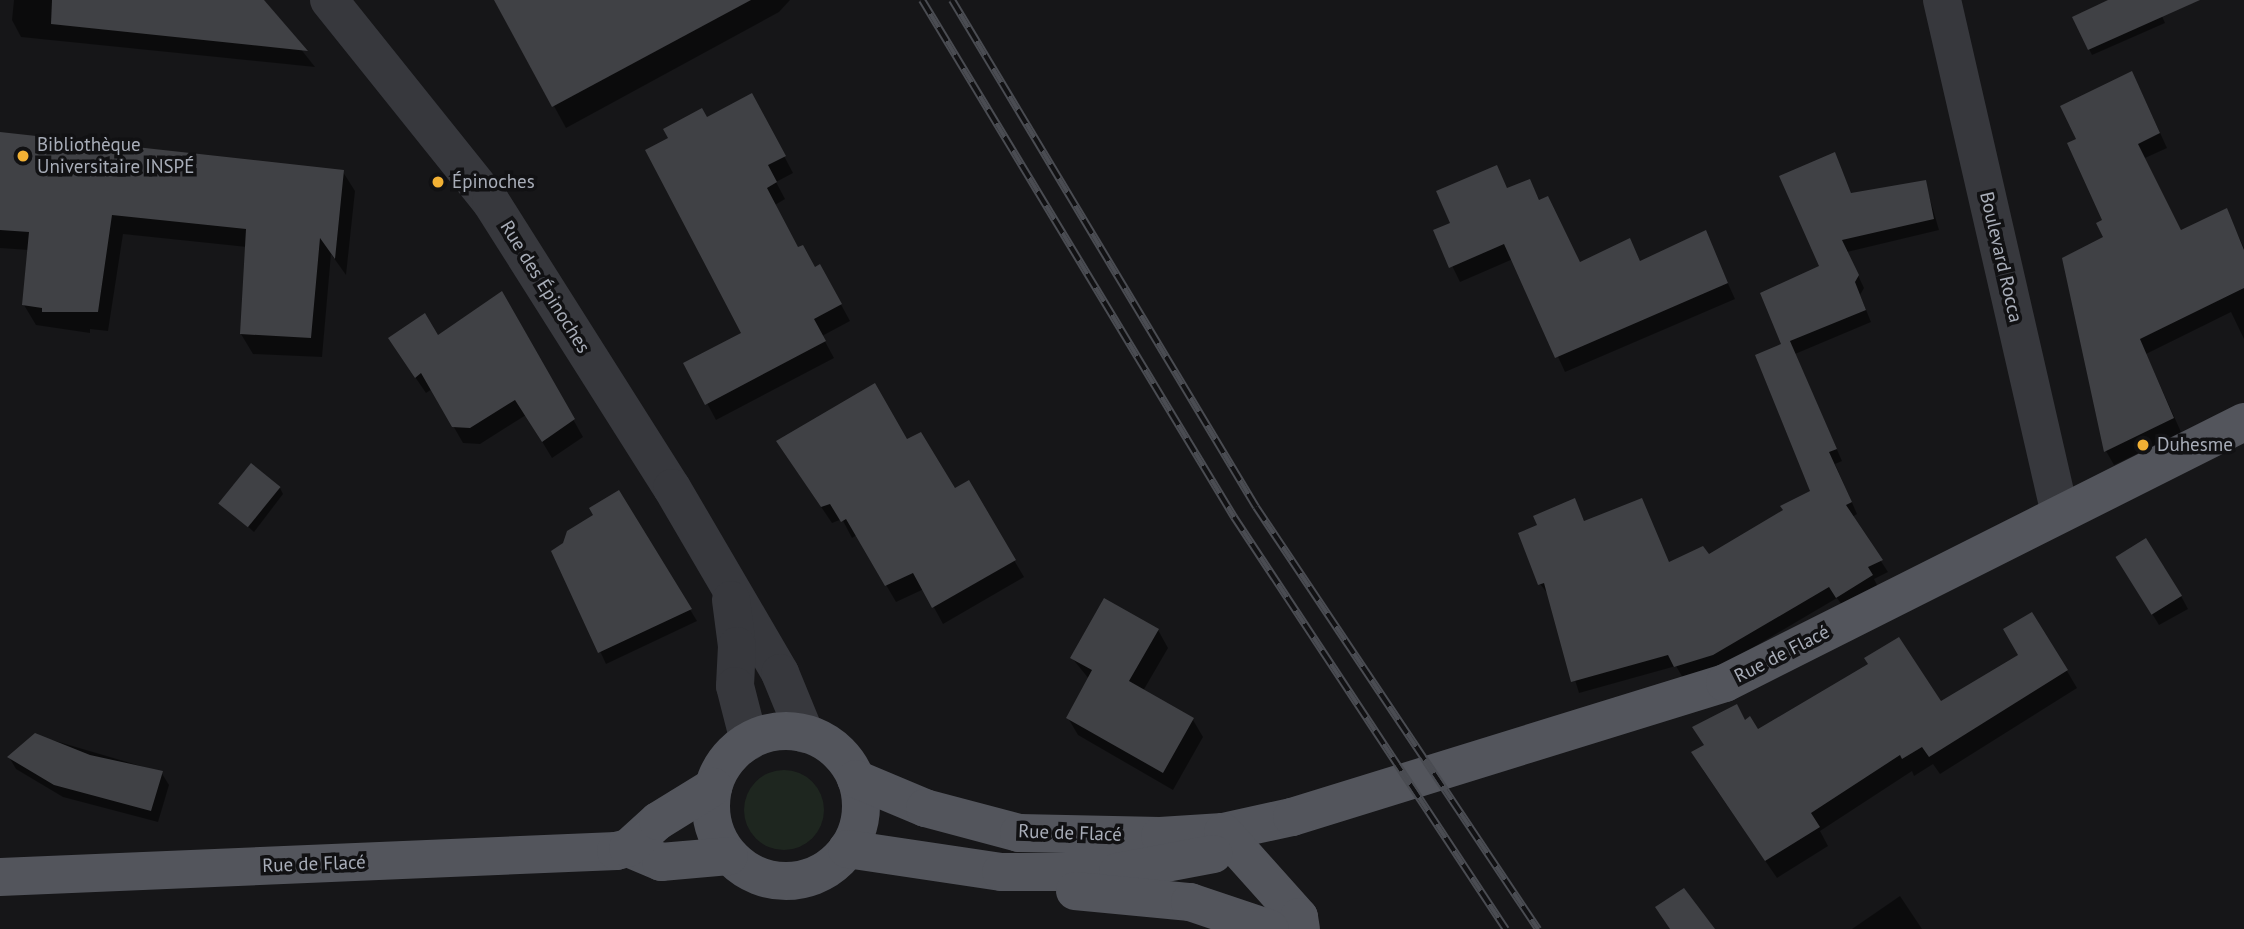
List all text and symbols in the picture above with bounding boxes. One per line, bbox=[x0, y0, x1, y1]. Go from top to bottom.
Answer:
place label: Bibliothèque Universitaire INSPÉ bbox=[37, 134, 194, 178]
marker: Bibliothèque Universitaire INSPÉ bbox=[15, 148, 31, 164]
place label: Épinoches bbox=[452, 171, 535, 193]
marker: Épinoches bbox=[430, 174, 446, 190]
street label: Boulevard Rocca bbox=[1975, 189, 2027, 325]
street label: Rue des Épinoches bbox=[495, 217, 595, 357]
place label: Duhesme bbox=[2157, 434, 2233, 456]
marker: Duhesme bbox=[2135, 437, 2151, 453]
street label: Rue de Flacé bbox=[1731, 620, 1833, 688]
street label: Rue de Flacé bbox=[1018, 820, 1122, 846]
street label: Rue de Flacé bbox=[262, 851, 366, 877]

